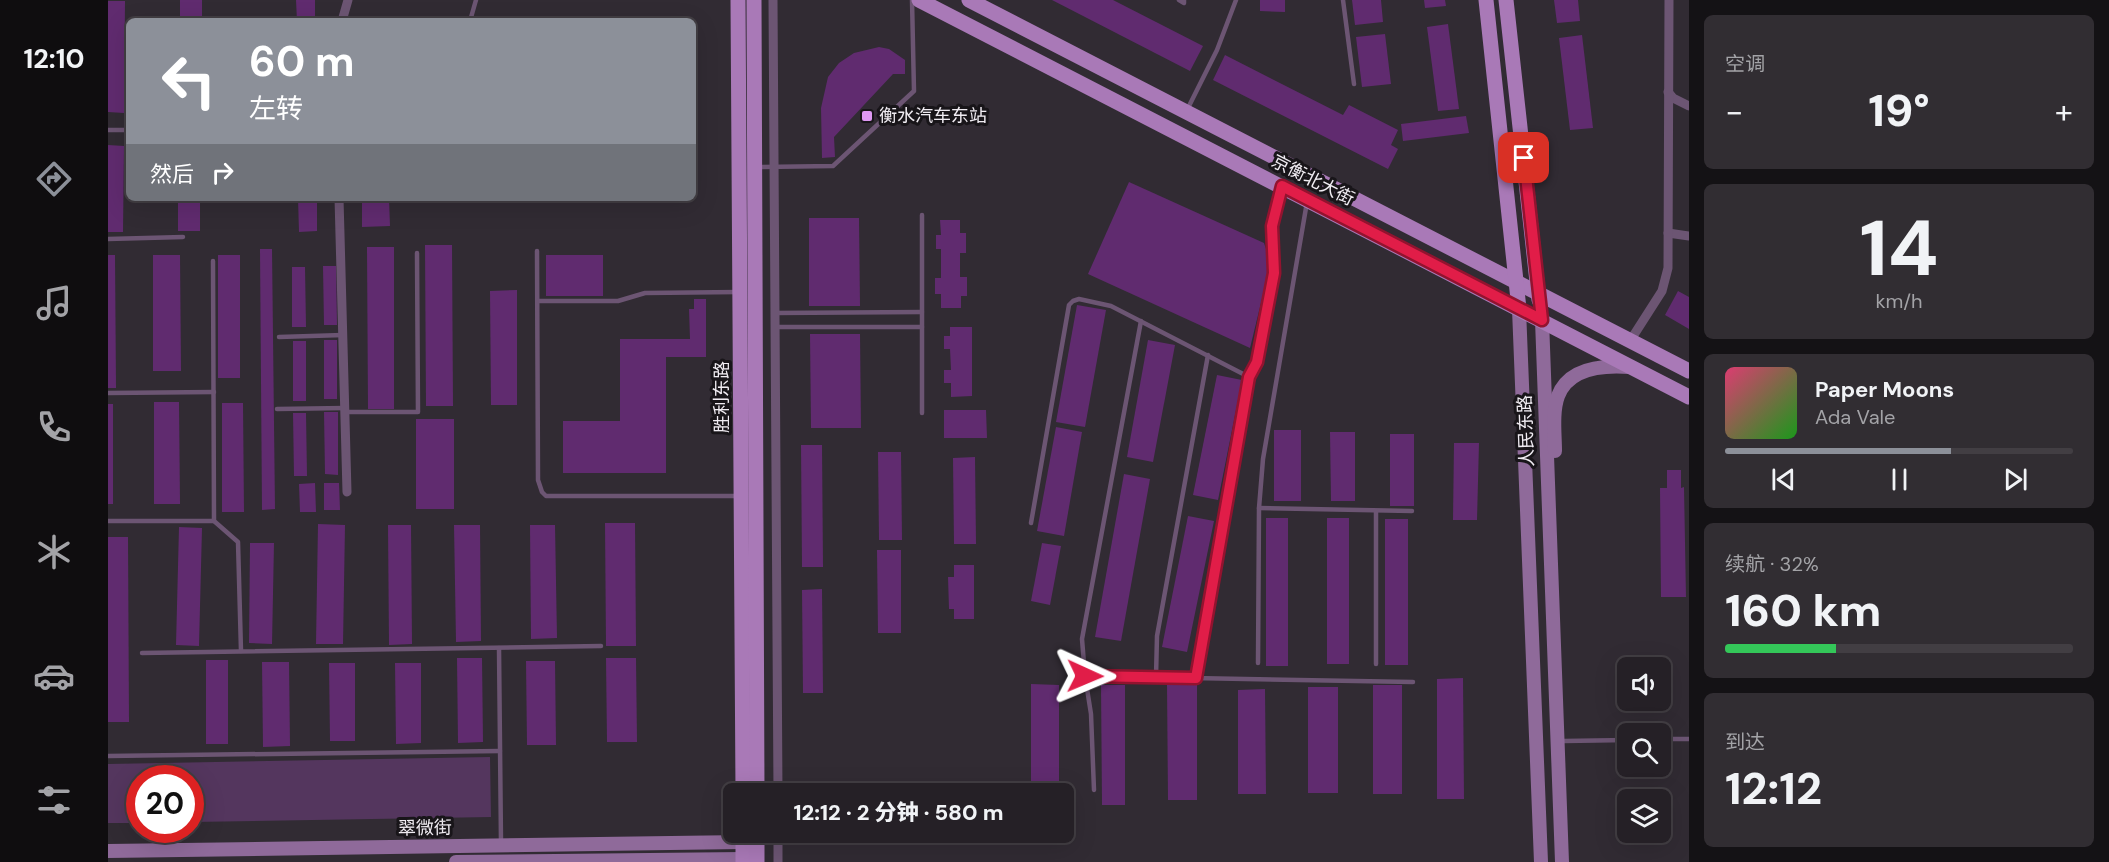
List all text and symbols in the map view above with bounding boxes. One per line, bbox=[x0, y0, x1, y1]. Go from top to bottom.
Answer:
text: 60 m bbox=[249, 34, 355, 89]
text: 12:10 bbox=[23, 41, 85, 76]
icon: left bbox=[150, 42, 228, 120]
text: 空调 bbox=[1725, 51, 1765, 77]
text: 19° bbox=[1868, 81, 1930, 140]
text: − bbox=[1725, 90, 1743, 133]
text: + bbox=[2055, 90, 2073, 133]
text: 左转 bbox=[249, 91, 303, 126]
place label: 衡水汽车东站 bbox=[879, 104, 987, 128]
marker: 衡水汽车东站 bbox=[860, 109, 874, 123]
pin bbox=[1498, 132, 1549, 183]
icon: arrive bbox=[1507, 141, 1540, 174]
street label: 京衡北大街 bbox=[1267, 149, 1359, 211]
icon: right bbox=[206, 156, 239, 189]
icon: directions bbox=[33, 158, 75, 200]
text: 然后 bbox=[150, 160, 194, 189]
text: 14 bbox=[1859, 198, 1939, 299]
icon: music bbox=[33, 282, 75, 324]
text: km/h bbox=[1875, 288, 1923, 314]
street label: 胜利东路 bbox=[710, 361, 734, 433]
text: Paper Moons bbox=[1815, 375, 1954, 404]
street label: 人民东路 bbox=[1513, 395, 1539, 467]
text: Ada Vale bbox=[1815, 404, 1895, 430]
icon: phone bbox=[33, 406, 75, 448]
icon: previous bbox=[1767, 463, 1800, 496]
icon: pause bbox=[1883, 463, 1916, 496]
icon: next bbox=[1999, 463, 2032, 496]
icon: climate bbox=[33, 531, 75, 573]
text: 续航 · 32% bbox=[1725, 551, 1819, 577]
text: 160 km bbox=[1725, 581, 1881, 640]
position arrow bbox=[1053, 644, 1117, 708]
icon: car bbox=[33, 655, 75, 697]
map controls bbox=[1617, 657, 1671, 843]
button: sound bbox=[1617, 657, 1671, 711]
button: search bbox=[1617, 723, 1671, 777]
text: 到达 bbox=[1725, 729, 1765, 755]
text: 12:12 bbox=[1725, 759, 1822, 818]
speed limit sign: 20 bbox=[126, 765, 204, 843]
icon: filters bbox=[33, 779, 75, 821]
button: layers bbox=[1617, 789, 1671, 843]
text: 12:12 · 2 分钟 · 580 m bbox=[793, 798, 1004, 827]
street label: 翠微街 bbox=[398, 816, 452, 840]

